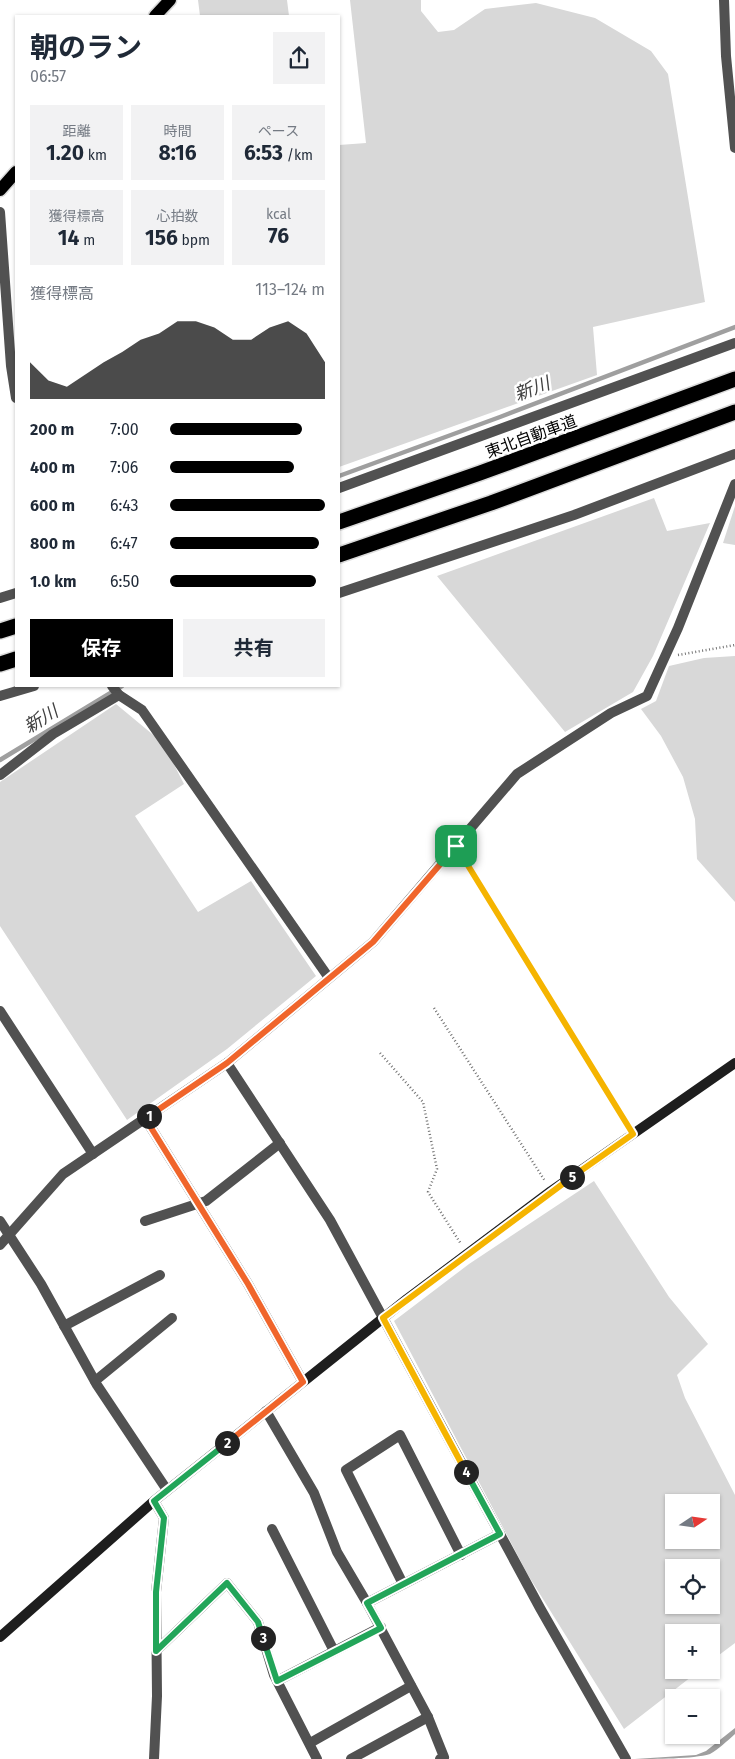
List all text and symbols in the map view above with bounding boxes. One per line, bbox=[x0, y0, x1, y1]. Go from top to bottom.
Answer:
text: 朝のラン bbox=[30, 31, 142, 64]
button: share bbox=[273, 32, 325, 84]
text: 06:57 bbox=[30, 67, 66, 86]
text: 距離 bbox=[63, 123, 91, 140]
text: 時間 bbox=[164, 123, 192, 140]
text: ペース bbox=[258, 123, 299, 140]
text: 1.20 bbox=[46, 140, 84, 166]
text: 8:16 bbox=[158, 140, 197, 166]
text: 6:53 bbox=[244, 140, 283, 166]
text: km bbox=[84, 147, 107, 164]
text: /km bbox=[283, 147, 313, 164]
text: kcal bbox=[266, 206, 291, 223]
text: 獲得標高 bbox=[49, 208, 105, 225]
text: 心拍数 bbox=[157, 208, 199, 225]
text: 76 bbox=[268, 223, 289, 249]
text: 14 bbox=[58, 225, 79, 251]
text: 156 bbox=[145, 225, 178, 251]
text: m bbox=[79, 232, 95, 249]
text: bpm bbox=[178, 232, 210, 249]
text: 113–124 m bbox=[255, 280, 325, 299]
text: 獲得標高 bbox=[30, 284, 94, 303]
water label: 新川 bbox=[511, 372, 555, 406]
street label: 東北自動車道 bbox=[483, 411, 580, 462]
text: 200 m bbox=[30, 420, 74, 439]
text: 7:00 bbox=[110, 420, 139, 439]
text: 400 m bbox=[30, 458, 75, 477]
text: 7:06 bbox=[110, 458, 138, 477]
text: 600 m bbox=[30, 496, 75, 515]
text: 6:43 bbox=[110, 496, 139, 515]
text: 800 m bbox=[30, 534, 75, 553]
text: 6:47 bbox=[110, 534, 138, 553]
text: 1.0 km bbox=[30, 572, 77, 591]
text: 6:50 bbox=[110, 572, 139, 591]
button: 保存 bbox=[30, 619, 173, 677]
button: 共有 bbox=[183, 619, 325, 677]
water label: 新川 bbox=[20, 699, 64, 738]
pin bbox=[435, 825, 477, 867]
icon: arrive bbox=[442, 832, 470, 860]
pin: 1 bbox=[136, 1104, 162, 1128]
text: 1 bbox=[146, 1108, 153, 1125]
pin: 5 bbox=[560, 1164, 584, 1190]
text: 5 bbox=[569, 1169, 576, 1186]
pin: 2 bbox=[214, 1430, 240, 1456]
text: 2 bbox=[224, 1435, 231, 1452]
pin: 4 bbox=[454, 1460, 478, 1484]
text: 4 bbox=[463, 1464, 470, 1481]
north arrow bbox=[665, 1494, 720, 1549]
map controls bbox=[665, 1494, 720, 1744]
button: locate bbox=[665, 1559, 720, 1614]
button: + bbox=[665, 1624, 720, 1679]
pin: 3 bbox=[250, 1626, 276, 1650]
text: 3 bbox=[260, 1630, 267, 1647]
button: − bbox=[665, 1689, 720, 1744]

